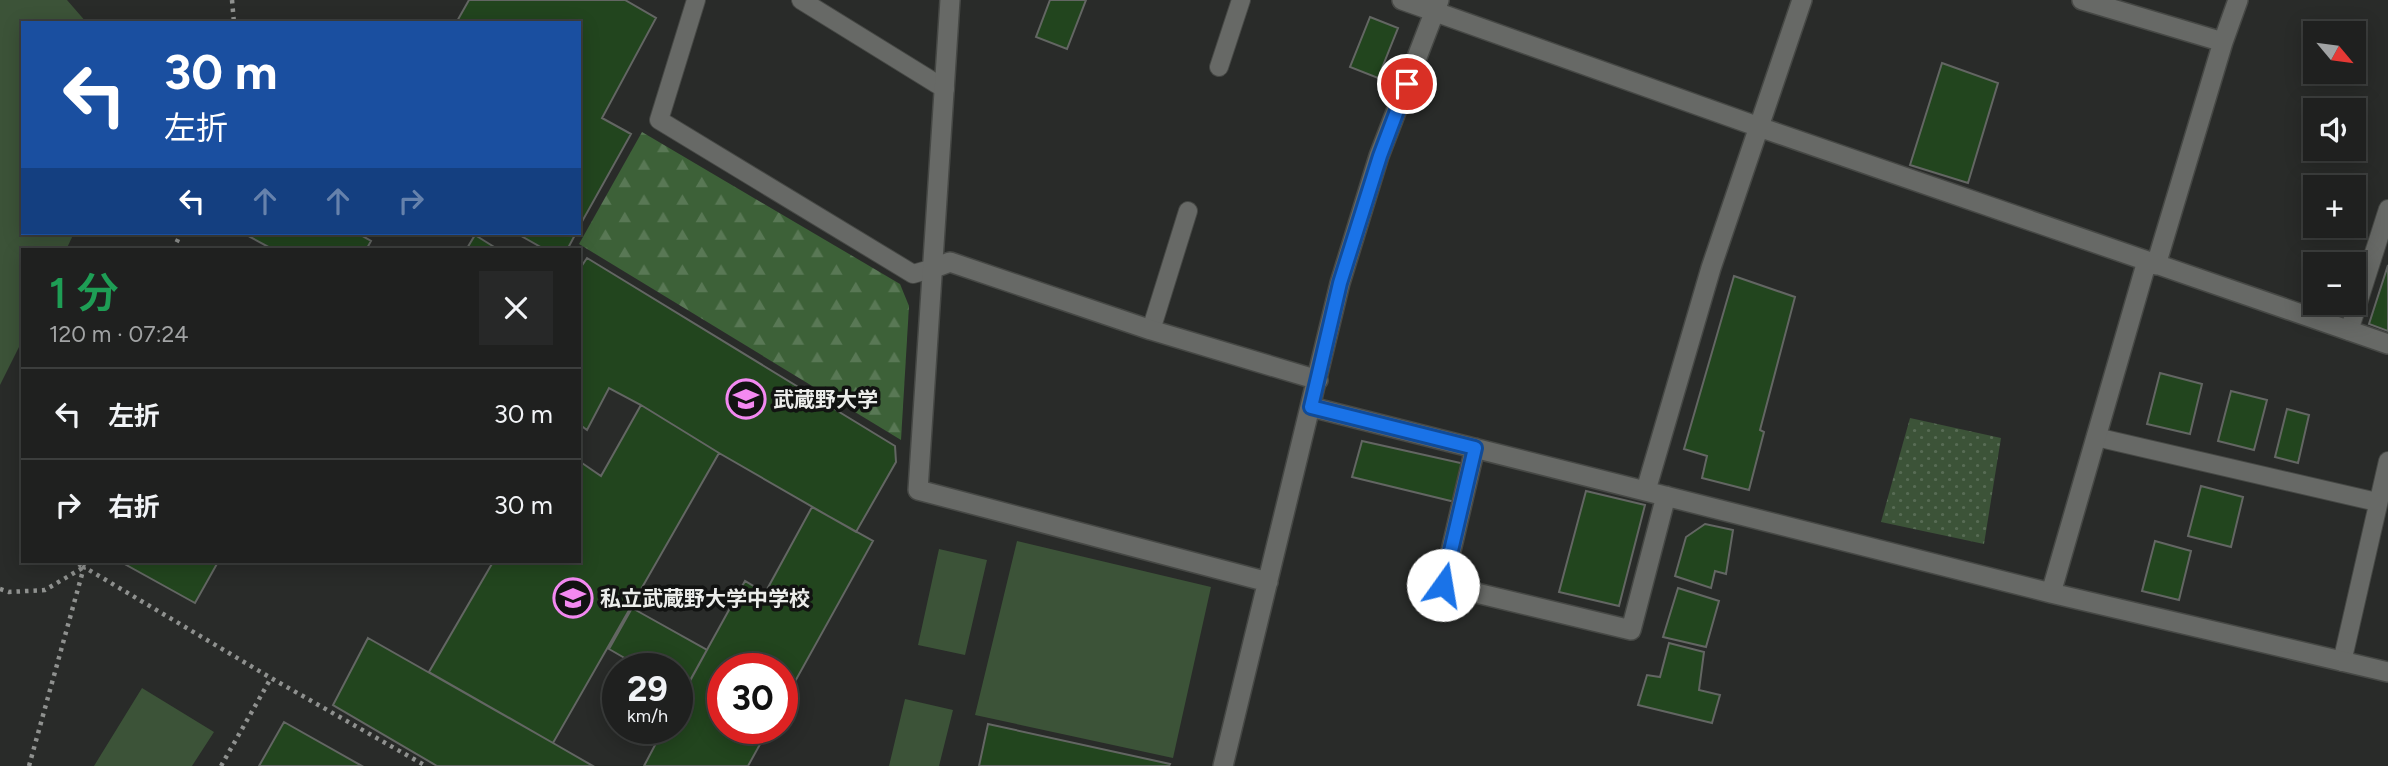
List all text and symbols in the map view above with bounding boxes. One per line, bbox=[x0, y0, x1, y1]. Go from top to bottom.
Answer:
north arrow bbox=[2303, 21, 2366, 84]
map controls bbox=[2303, 21, 2366, 315]
text: 30 m bbox=[164, 42, 277, 101]
icon: left bbox=[49, 49, 140, 140]
pin bbox=[1377, 54, 1437, 114]
icon: arrive bbox=[1388, 65, 1426, 103]
button: sound bbox=[2303, 98, 2366, 161]
text: 左折 bbox=[164, 109, 228, 147]
button: + bbox=[2303, 175, 2366, 238]
icon: left bbox=[173, 182, 211, 220]
icon: ahead bbox=[246, 182, 284, 220]
icon: ahead bbox=[319, 182, 357, 220]
icon: right bbox=[392, 182, 430, 220]
button: − bbox=[2303, 252, 2366, 315]
text: 1 分 bbox=[49, 268, 119, 319]
button: close bbox=[479, 271, 553, 345]
text: 120 m · 07:24 bbox=[49, 320, 189, 348]
school or university icon: 武蔵野大学 bbox=[725, 378, 767, 420]
place label: 武蔵野大学 bbox=[773, 387, 878, 412]
icon: left bbox=[49, 395, 87, 433]
text: 30 m bbox=[494, 398, 553, 430]
text: 左折 bbox=[108, 400, 160, 432]
icon: right bbox=[49, 486, 87, 524]
text: 30 m bbox=[494, 489, 553, 521]
text: 右折 bbox=[108, 491, 160, 523]
position arrow bbox=[1406, 548, 1480, 622]
school or university icon: 私立武蔵野大学中学校 bbox=[552, 577, 594, 619]
place label: 私立武蔵野大学中学校 bbox=[600, 586, 810, 611]
speed limit sign: 30 bbox=[707, 653, 798, 744]
text: 29 bbox=[627, 668, 668, 710]
text: km/h bbox=[627, 705, 668, 727]

